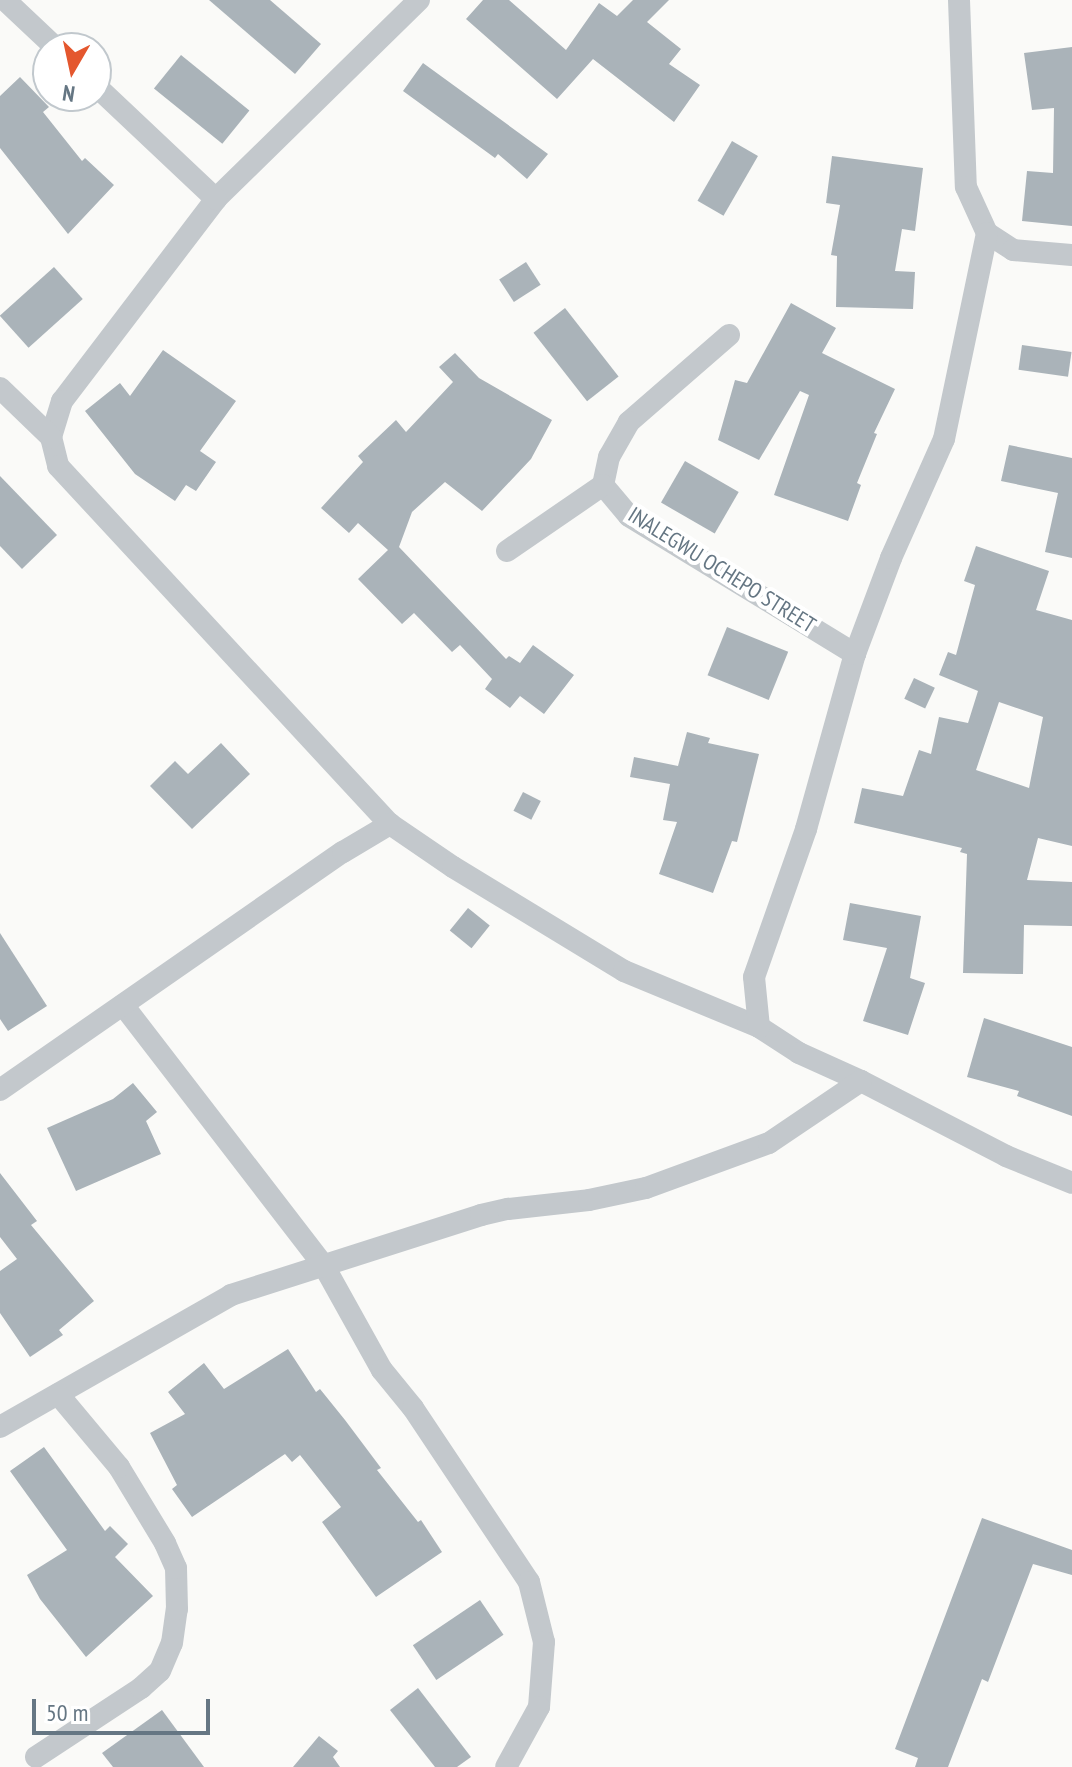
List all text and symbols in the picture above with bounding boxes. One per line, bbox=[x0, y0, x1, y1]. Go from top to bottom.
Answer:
north arrow bbox=[32, 32, 112, 112]
text: N bbox=[61, 79, 77, 108]
street label: INALEGWU OCHEPO STREET bbox=[623, 502, 821, 638]
scale bar bbox=[36, 1683, 214, 1733]
text: 50 m bbox=[46, 1697, 88, 1728]

